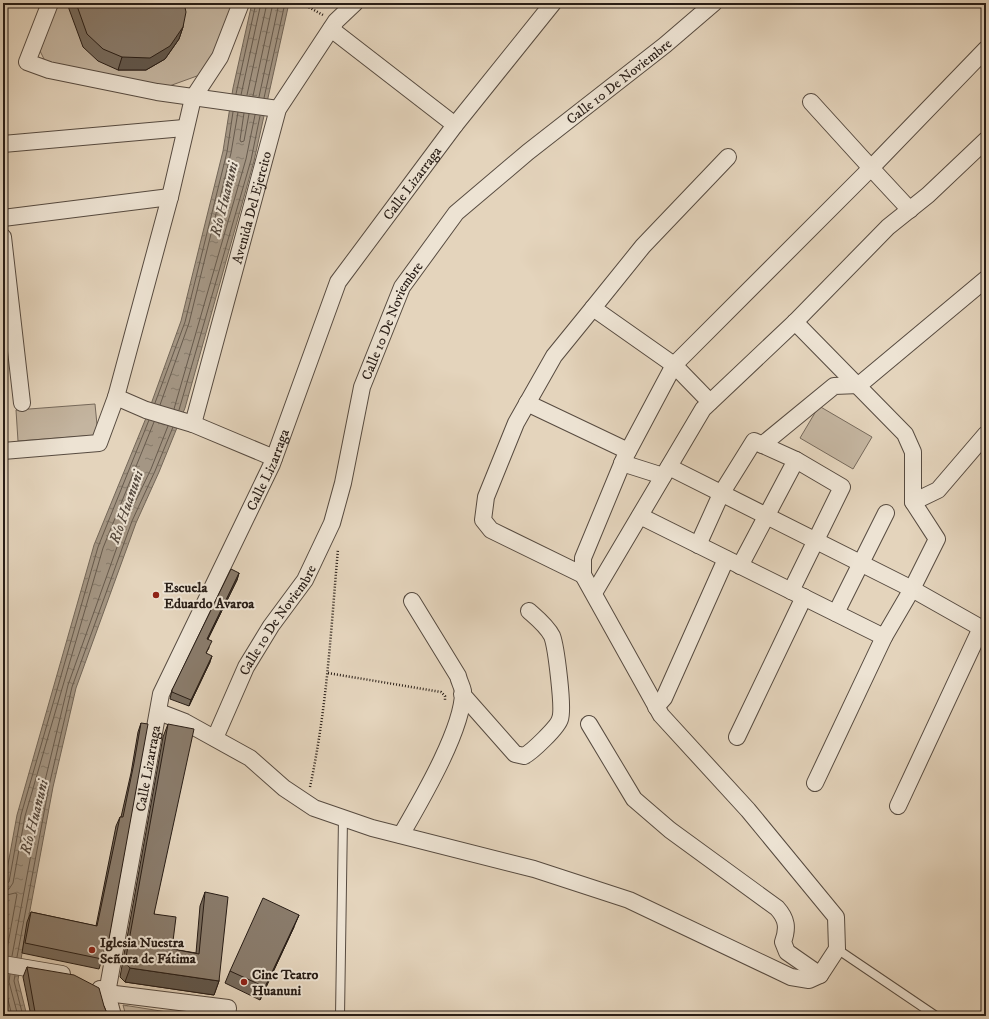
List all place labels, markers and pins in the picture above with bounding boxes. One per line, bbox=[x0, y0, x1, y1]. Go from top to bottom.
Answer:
place label: Escuela Eduardo Avaroa bbox=[164, 579, 255, 613]
marker: Escuela Eduardo Avaroa bbox=[151, 590, 161, 600]
place label: Iglesia Nuestra Señora de Fátima bbox=[100, 934, 197, 968]
marker: Iglesia Nuestra Señora de Fátima bbox=[87, 945, 97, 955]
place label: Cine Teatro Huanuni bbox=[252, 966, 319, 1000]
marker: Cine Teatro Huanuni bbox=[239, 977, 249, 987]

